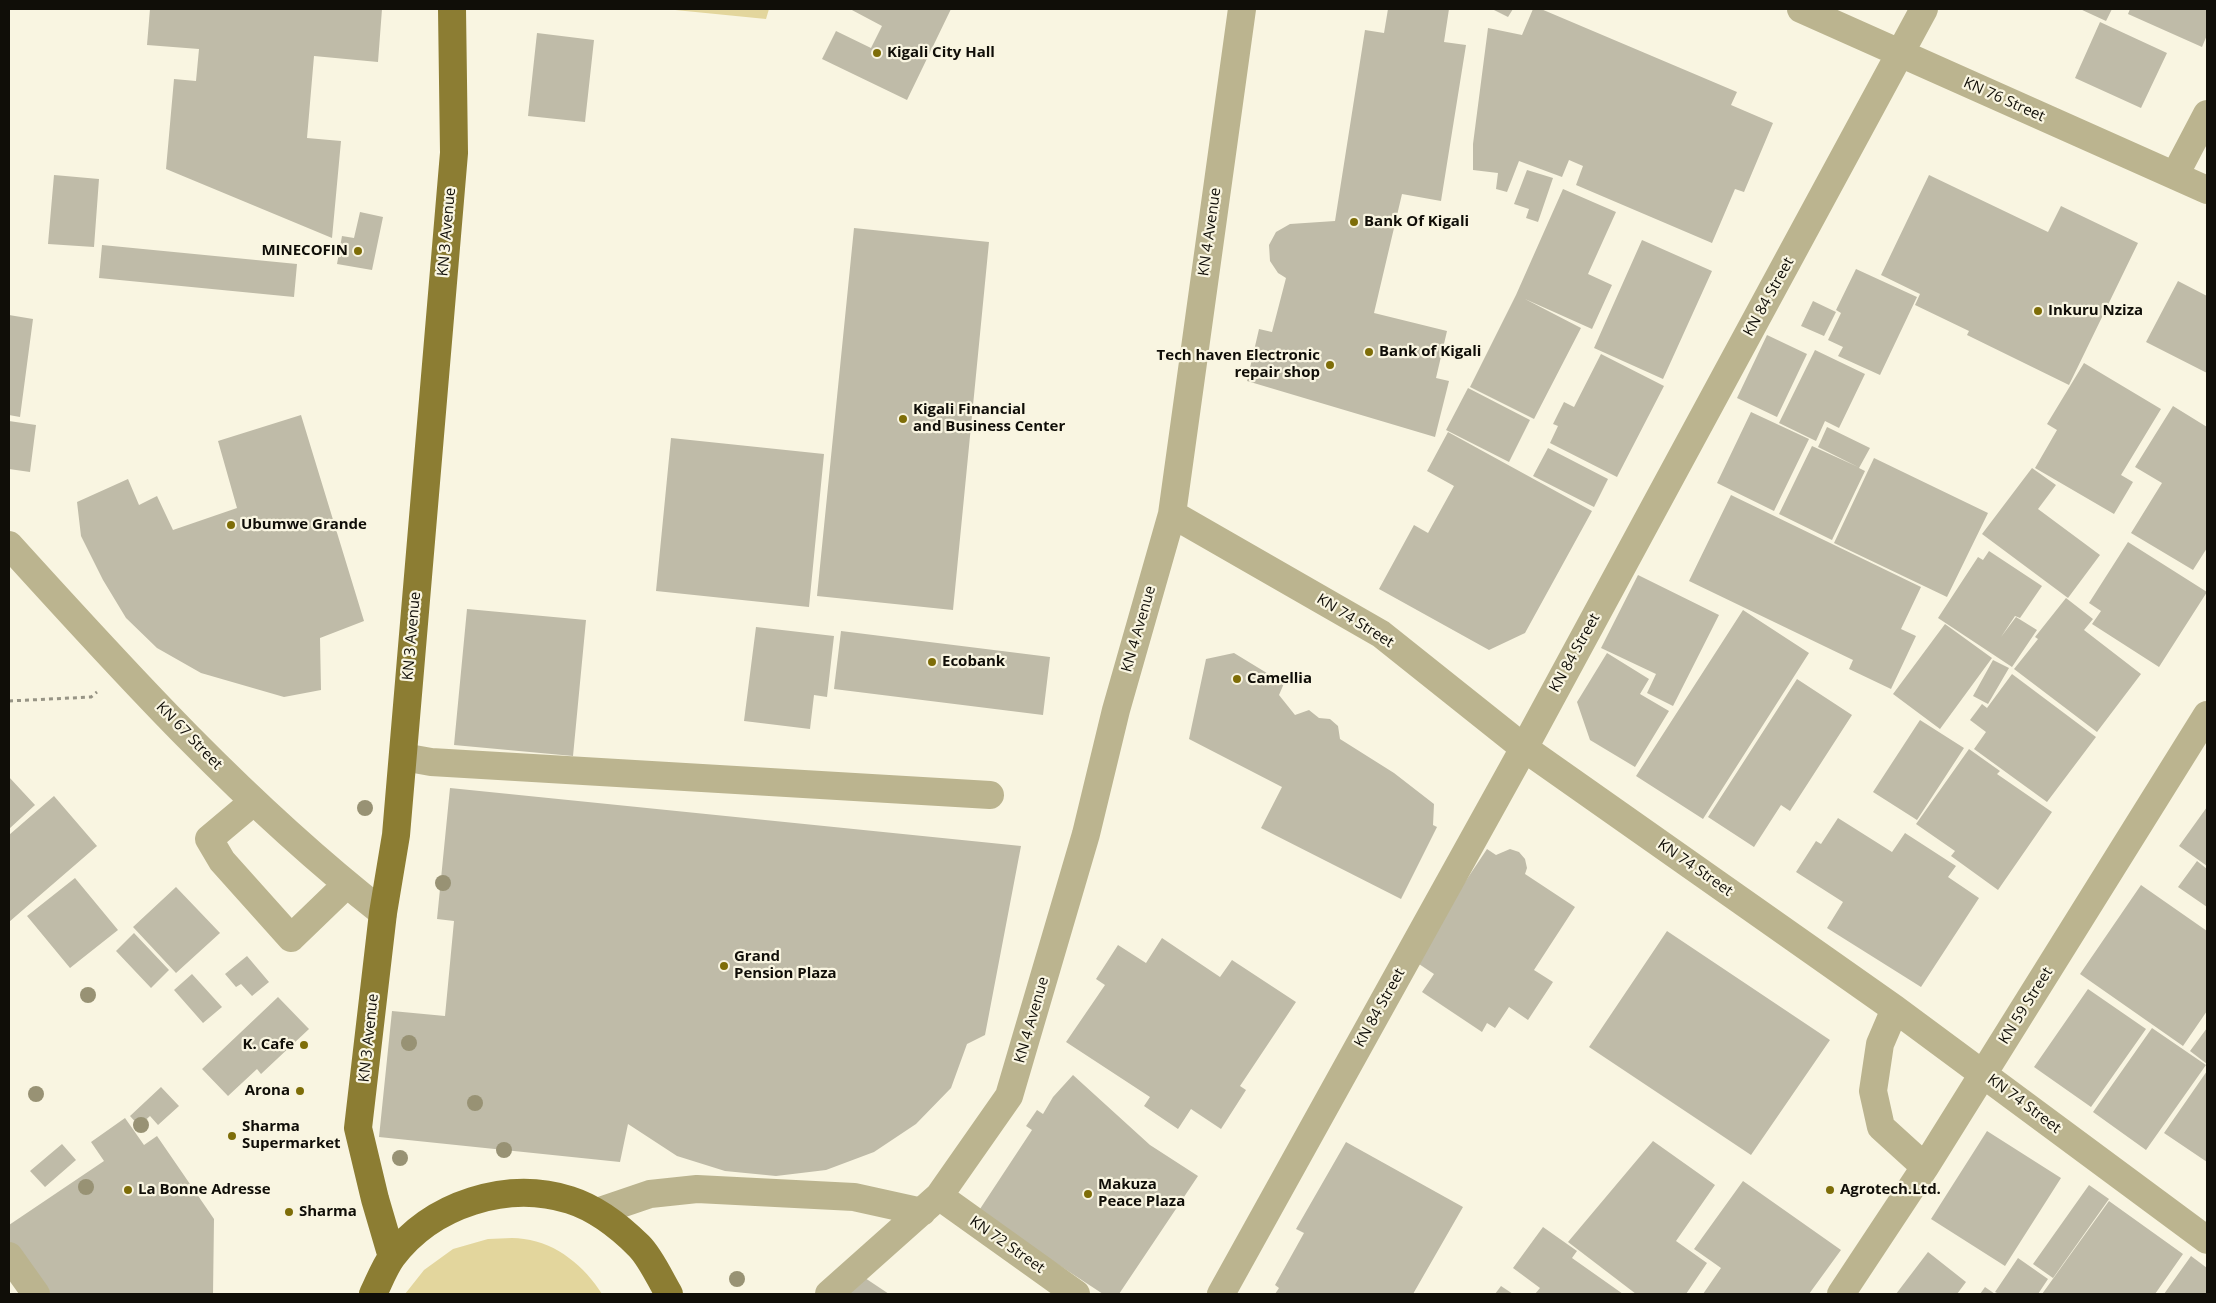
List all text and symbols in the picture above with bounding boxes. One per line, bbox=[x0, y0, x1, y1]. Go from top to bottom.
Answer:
place label: Kigali City Hall bbox=[887, 44, 995, 62]
marker: Kigali City Hall bbox=[871, 47, 883, 59]
street label: KN 76 Street bbox=[1960, 74, 2048, 126]
street label: KN 3 Avenue bbox=[434, 187, 460, 277]
street label: KN 4 Avenue bbox=[1195, 187, 1225, 277]
place label: Bank Of Kigali bbox=[1364, 213, 1469, 231]
marker: Bank Of Kigali bbox=[1348, 216, 1360, 228]
place label: MINECOFIN bbox=[261, 242, 348, 260]
marker: MINECOFIN bbox=[352, 245, 364, 257]
street label: KN 84 Street bbox=[1740, 254, 1798, 340]
place label: Inkuru Nziza bbox=[2048, 302, 2143, 320]
marker: Inkuru Nziza bbox=[2032, 305, 2044, 317]
place label: Bank of Kigali bbox=[1379, 343, 1481, 361]
marker: Bank of Kigali bbox=[1363, 346, 1375, 358]
place label: Tech haven Electronic repair shop bbox=[1157, 347, 1320, 382]
marker: Tech haven Electronic repair shop bbox=[1324, 359, 1336, 371]
place label: Kigali Financial and Business Center bbox=[913, 401, 1065, 436]
marker: Kigali Financial and Business Center bbox=[897, 413, 909, 425]
place label: Ubumwe Grande bbox=[241, 516, 367, 534]
marker: Ubumwe Grande bbox=[225, 519, 237, 531]
street label: KN 4 Avenue bbox=[1118, 584, 1160, 674]
street label: KN 74 Street bbox=[1313, 590, 1397, 652]
street label: KN 3 Avenue bbox=[399, 591, 425, 681]
street label: KN 84 Street bbox=[1546, 610, 1604, 696]
place label: Ecobank bbox=[942, 653, 1005, 671]
marker: Ecobank bbox=[926, 656, 938, 668]
place label: Camellia bbox=[1247, 670, 1312, 688]
marker: Camellia bbox=[1231, 673, 1243, 685]
street label: KN 67 Street bbox=[152, 698, 226, 774]
street label: KN 74 Street bbox=[1654, 836, 1736, 900]
place label: Grand Pension Plaza bbox=[734, 948, 837, 983]
marker: Grand Pension Plaza bbox=[718, 960, 730, 972]
street label: KN 59 Street bbox=[1995, 964, 2057, 1048]
street label: KN 84 Street bbox=[1351, 965, 1409, 1051]
street label: KN 4 Avenue bbox=[1011, 975, 1053, 1065]
street label: KN 3 Avenue bbox=[355, 993, 383, 1083]
place label: K. Cafe bbox=[243, 1036, 294, 1054]
marker: K. Cafe bbox=[298, 1039, 310, 1051]
street label: KN 74 Street bbox=[1984, 1071, 2064, 1137]
place label: Arona bbox=[245, 1082, 290, 1100]
marker: Arona bbox=[294, 1085, 306, 1097]
place label: Sharma Supermarket bbox=[242, 1118, 341, 1153]
marker: Sharma Supermarket bbox=[226, 1130, 238, 1142]
place label: Makuza Peace Plaza bbox=[1098, 1176, 1185, 1211]
place label: La Bonne Adresse bbox=[138, 1181, 271, 1199]
place label: Agrotech.Ltd. bbox=[1840, 1181, 1941, 1199]
marker: La Bonne Adresse bbox=[122, 1184, 134, 1196]
marker: Agrotech.Ltd. bbox=[1824, 1184, 1836, 1196]
marker: Makuza Peace Plaza bbox=[1082, 1188, 1094, 1200]
place label: Sharma bbox=[299, 1203, 357, 1221]
marker: Sharma bbox=[283, 1206, 295, 1218]
street label: KN 72 Street bbox=[966, 1213, 1048, 1277]

